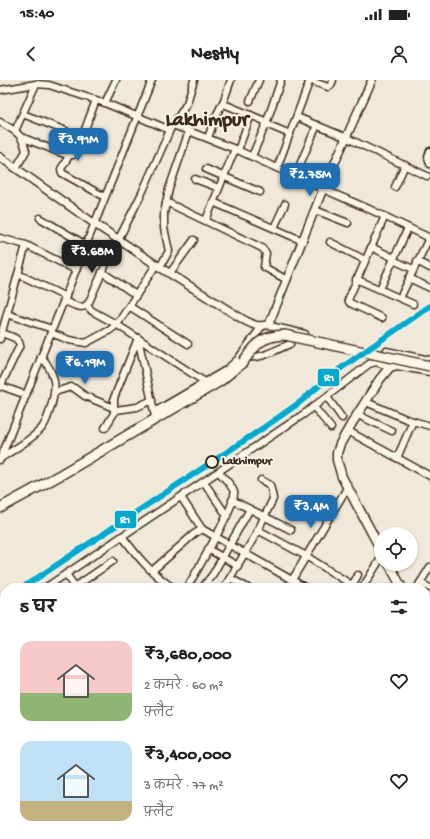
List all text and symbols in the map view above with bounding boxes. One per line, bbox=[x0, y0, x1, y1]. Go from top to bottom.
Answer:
text: 15:40 bbox=[20, 5, 54, 23]
icon: back bbox=[20, 43, 42, 65]
icon: person bbox=[388, 43, 410, 65]
text: Nestly bbox=[191, 44, 239, 65]
district label: Lakhimpur bbox=[166, 110, 250, 133]
pin: ₹3.91M bbox=[45, 128, 111, 162]
text: ₹3.91M bbox=[58, 133, 98, 148]
pin: ₹2.75M bbox=[277, 163, 343, 197]
text: ₹2.75M bbox=[289, 168, 331, 183]
pin: ₹3.68M bbox=[59, 240, 125, 274]
text: ₹3.68M bbox=[71, 245, 113, 260]
pin: ₹6.19M bbox=[52, 351, 118, 385]
text: ₹6.19M bbox=[65, 356, 105, 371]
line badge: R1 bbox=[317, 368, 340, 387]
text: R1 bbox=[323, 373, 334, 385]
marker: Lakhimpur bbox=[205, 455, 219, 469]
place label: Lakhimpur bbox=[222, 455, 274, 469]
pin: ₹3.4M bbox=[283, 495, 339, 529]
text: ₹3.4M bbox=[294, 500, 328, 515]
line badge: R1 bbox=[114, 510, 137, 529]
text: R1 bbox=[119, 515, 130, 527]
map controls bbox=[374, 527, 418, 571]
button: locate bbox=[374, 527, 418, 571]
icon: filters bbox=[388, 596, 410, 618]
text: 5 घर bbox=[20, 599, 56, 619]
text: ₹3,680,000 bbox=[144, 646, 232, 666]
icon: home bbox=[52, 657, 100, 705]
icon: heart bbox=[388, 670, 410, 692]
text: 2 कमरे · 60 m² bbox=[144, 679, 223, 694]
text: फ़्लैट bbox=[144, 706, 174, 721]
text: ₹3,400,000 bbox=[144, 746, 231, 766]
icon: home bbox=[52, 757, 100, 805]
icon: heart bbox=[388, 770, 410, 792]
text: 3 कमरे · 77 m² bbox=[144, 779, 223, 794]
text: फ़्लैट bbox=[144, 806, 174, 821]

